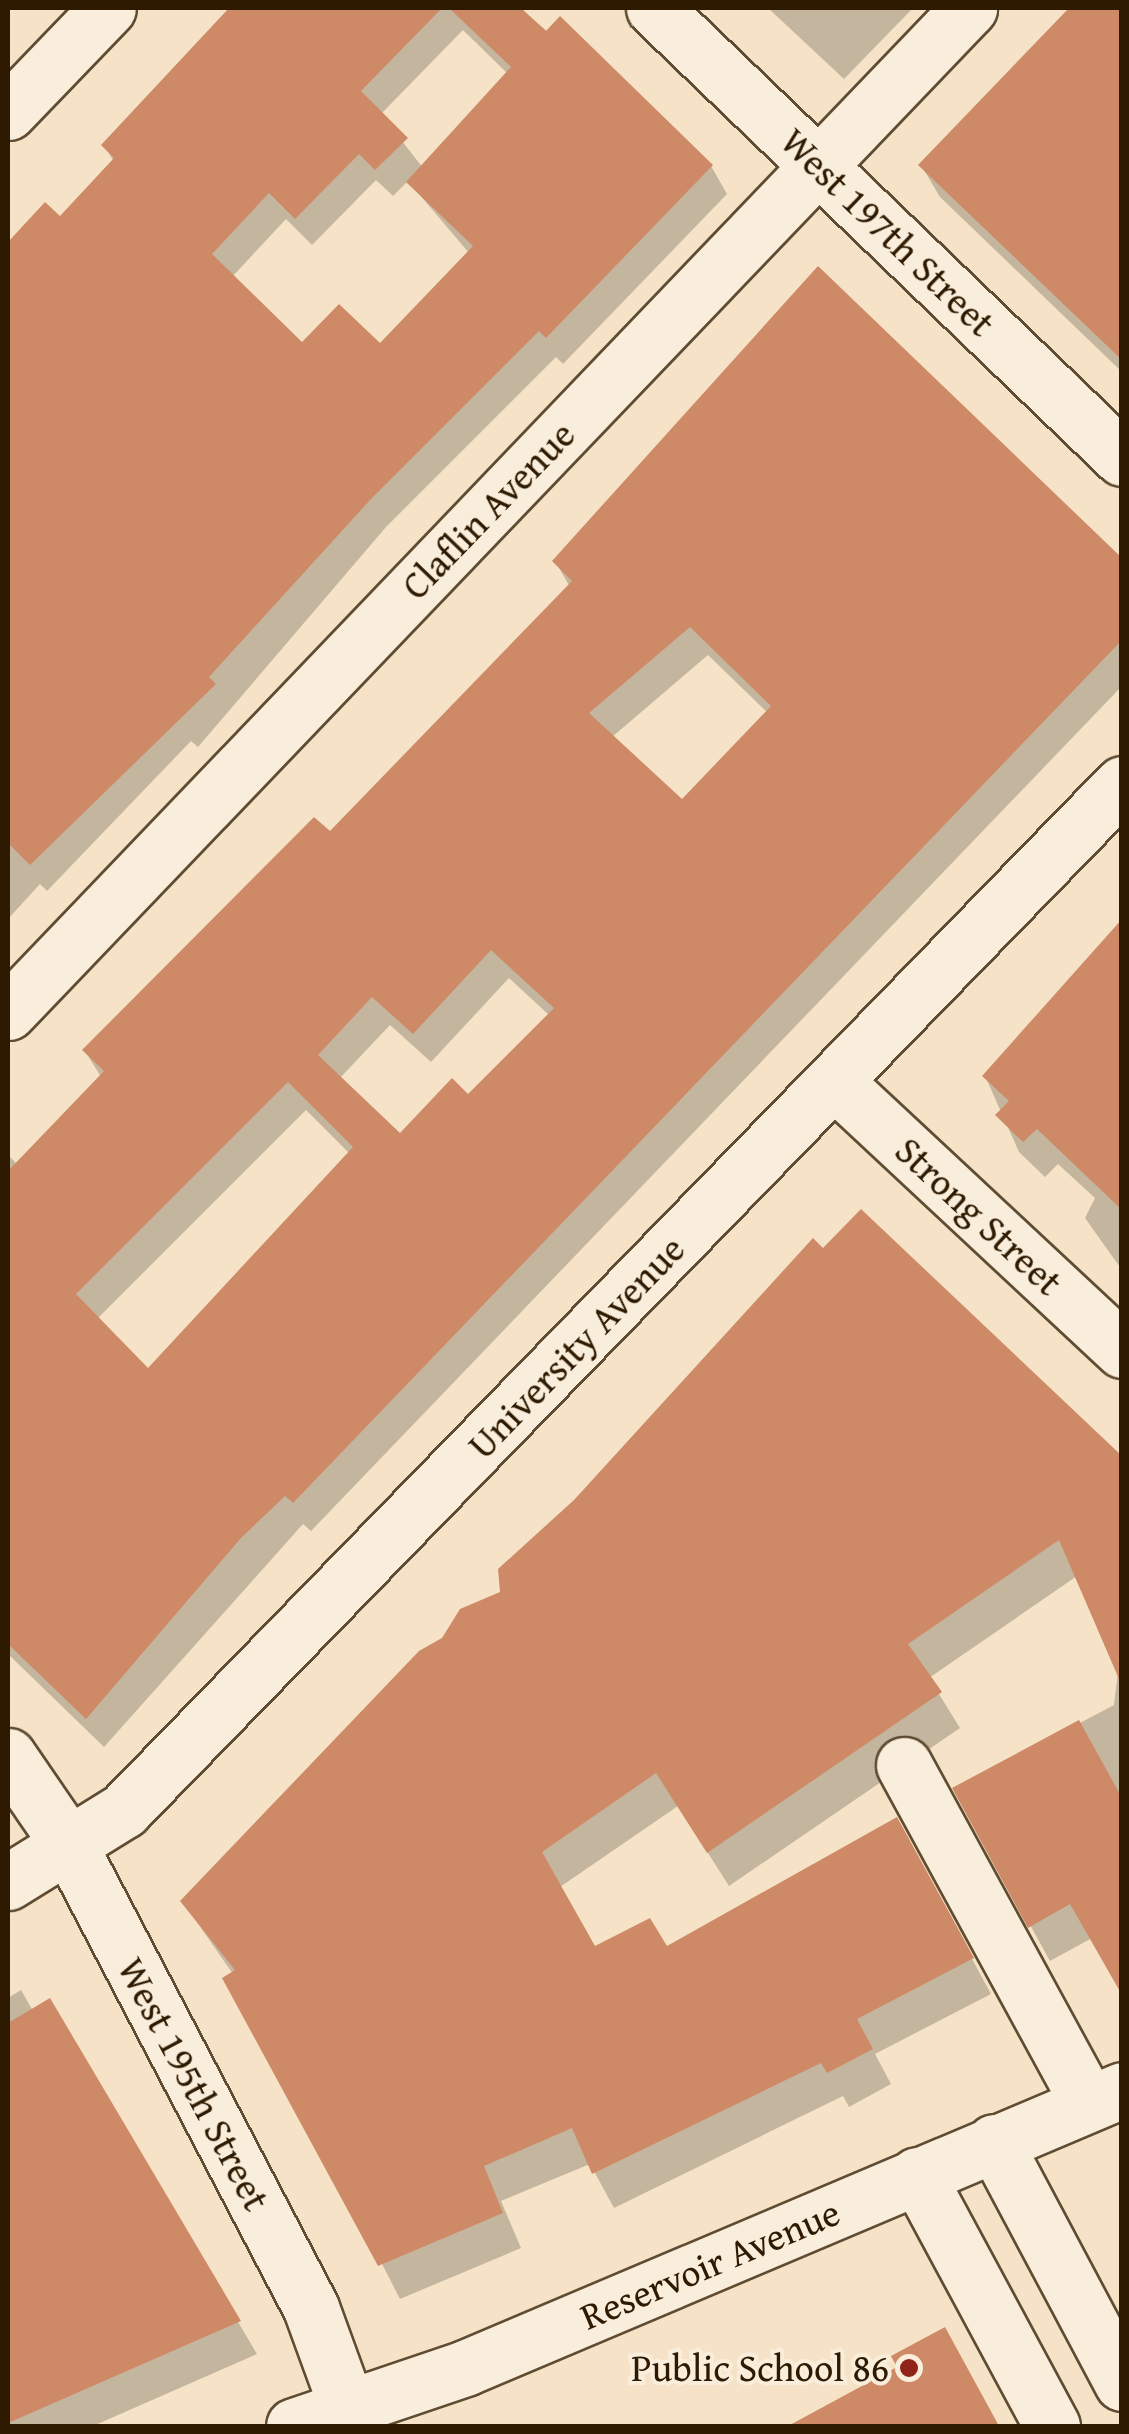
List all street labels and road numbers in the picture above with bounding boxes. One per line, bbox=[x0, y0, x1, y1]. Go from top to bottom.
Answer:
street label: West 197th Street bbox=[772, 118, 1004, 346]
street label: Claflin Avenue bbox=[392, 412, 584, 608]
street label: Strong Street bbox=[886, 1127, 1072, 1305]
street label: University Avenue bbox=[458, 1226, 694, 1468]
street label: West 195th Street bbox=[108, 1950, 280, 2218]
street label: Reservoir Avenue bbox=[573, 2189, 847, 2339]

